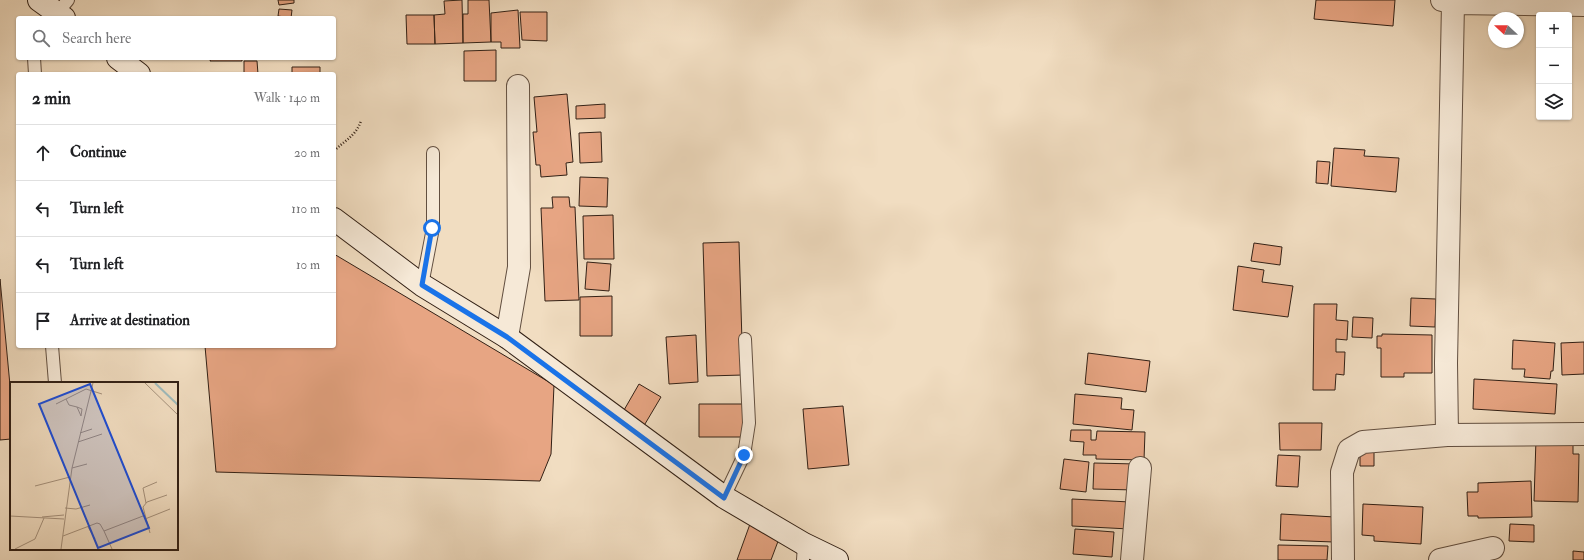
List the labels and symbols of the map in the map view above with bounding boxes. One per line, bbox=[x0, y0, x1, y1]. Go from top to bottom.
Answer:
north arrow bbox=[1488, 12, 1524, 48]
route start bbox=[423, 219, 441, 237]
inset map bbox=[10, 382, 178, 550]
route end bbox=[735, 446, 753, 464]

